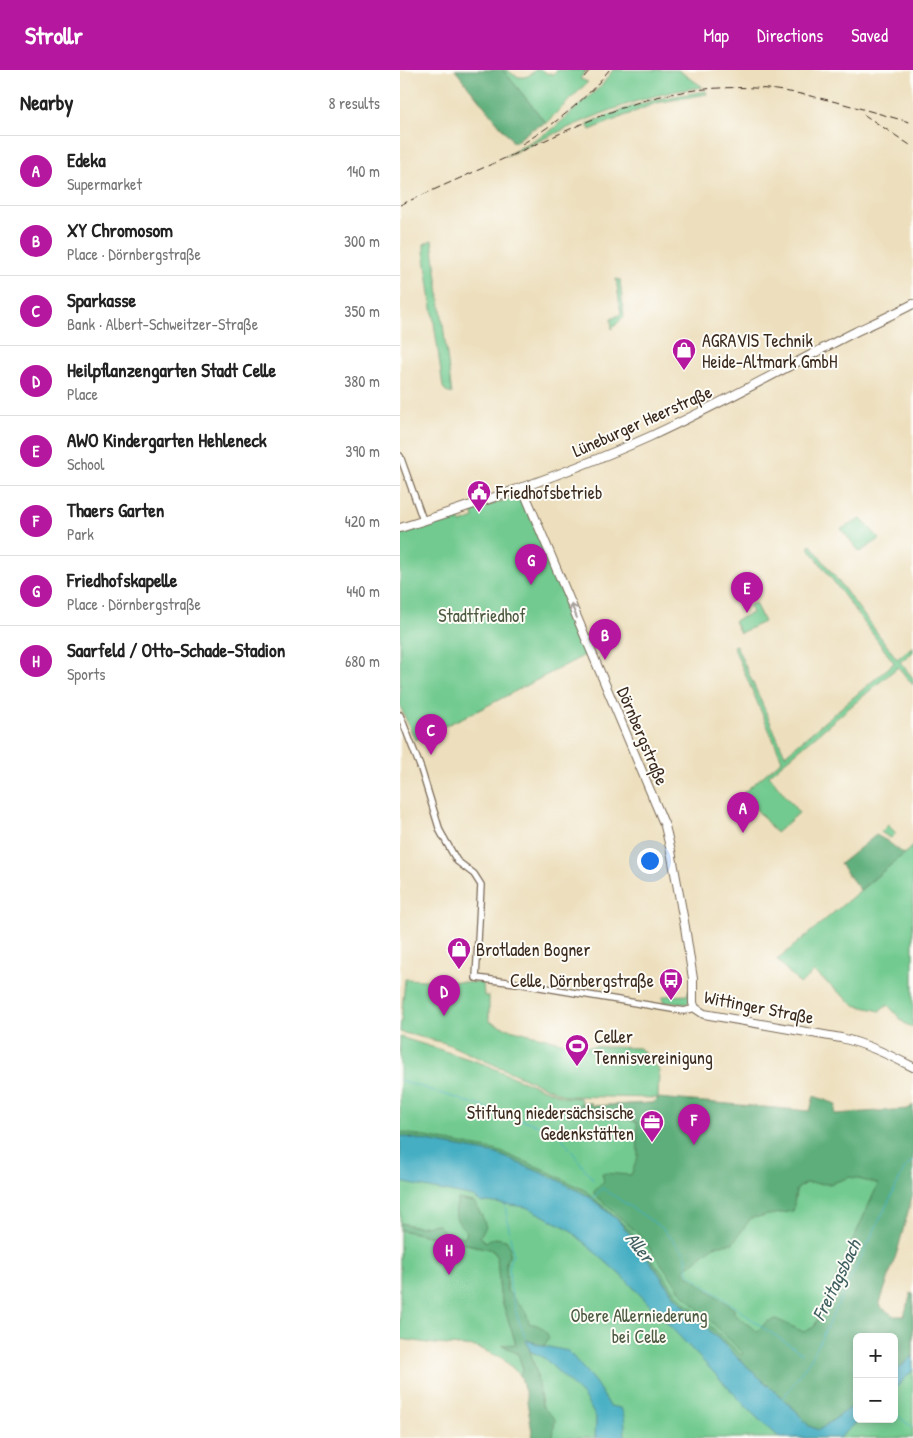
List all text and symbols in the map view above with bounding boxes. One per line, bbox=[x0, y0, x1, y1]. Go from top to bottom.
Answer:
text: Strollr bbox=[25, 19, 83, 51]
text: Map bbox=[704, 23, 729, 48]
text: Directions bbox=[757, 23, 823, 48]
text: Saved bbox=[851, 23, 888, 48]
text: Nearby bbox=[20, 88, 73, 117]
text: 8 results bbox=[328, 92, 380, 114]
text: Edeka bbox=[67, 147, 106, 173]
text: A bbox=[32, 160, 40, 182]
text: 140 m bbox=[346, 160, 380, 182]
text: Supermarket bbox=[67, 173, 142, 195]
text: XY Chromosom bbox=[67, 217, 173, 243]
text: B bbox=[32, 230, 40, 252]
text: 300 m bbox=[344, 230, 380, 252]
text: Place · Dörnbergstraße bbox=[67, 243, 201, 265]
text: Sparkasse bbox=[67, 287, 136, 313]
text: C bbox=[32, 300, 40, 322]
text: 350 m bbox=[344, 300, 380, 322]
text: Bank · Albert-Schweitzer-Straße bbox=[67, 313, 258, 335]
place label: AGRAVIS Technik Heide-Altmark GmbH bbox=[702, 328, 837, 374]
shop icon: AGRAVIS Technik Heide-Altmark GmbH bbox=[671, 337, 697, 371]
text: Heilpflanzengarten Stadt Celle bbox=[67, 357, 276, 383]
text: D bbox=[32, 370, 40, 392]
text: 380 m bbox=[344, 370, 380, 392]
street label: Lüneburger Heerstraße bbox=[568, 379, 716, 463]
text: Place bbox=[67, 383, 98, 405]
text: AWO Kindergarten Hehleneck bbox=[67, 427, 267, 453]
text: E bbox=[32, 440, 40, 462]
text: 390 m bbox=[345, 440, 380, 462]
text: School bbox=[67, 453, 104, 475]
public building icon: Friedhofsbetrieb bbox=[466, 479, 492, 513]
place label: Friedhofsbetrieb bbox=[495, 480, 602, 505]
text: Thaers Garten bbox=[67, 497, 164, 523]
text: F bbox=[33, 510, 39, 532]
text: 420 m bbox=[345, 510, 380, 532]
text: Park bbox=[67, 523, 94, 545]
pin: G bbox=[515, 544, 547, 585]
text: Friedhofskapelle bbox=[67, 567, 177, 593]
pin: E bbox=[731, 572, 763, 613]
text: G bbox=[32, 580, 40, 602]
text: 440 m bbox=[346, 580, 380, 602]
text: Place · Dörnbergstraße bbox=[67, 593, 201, 615]
park label: Stadtfriedhof bbox=[438, 603, 526, 628]
one-way arrow bbox=[568, 604, 578, 619]
pin: B bbox=[589, 619, 621, 660]
text: Saarfeld / Otto-Schade-Stadion bbox=[67, 637, 285, 663]
text: H bbox=[32, 650, 40, 672]
text: 680 m bbox=[345, 650, 380, 672]
text: Sports bbox=[67, 663, 105, 685]
street label: Dörnbergstraße bbox=[611, 683, 675, 789]
pin: C bbox=[415, 714, 447, 755]
pin: A bbox=[727, 792, 759, 833]
your location bbox=[637, 848, 663, 874]
shop icon: Brotladen Bogner bbox=[446, 936, 472, 970]
place label: Brotladen Bogner bbox=[476, 937, 590, 962]
bus stop icon: Celle, Dörnbergstraße bbox=[658, 967, 684, 1001]
place label: Celle, Dörnbergstraße bbox=[510, 968, 654, 993]
pin: D bbox=[428, 975, 460, 1016]
street label: Wittinger Straße bbox=[702, 984, 816, 1030]
place label: Celler Tennisvereinigung bbox=[594, 1024, 713, 1070]
sports icon: Celler Tennisvereinigung bbox=[564, 1033, 590, 1067]
place label: Stiftung niedersächsische Gedenkstätten bbox=[467, 1100, 634, 1146]
pin: F bbox=[678, 1104, 710, 1145]
office icon: Stiftung niedersächsische Gedenkstätten bbox=[639, 1109, 665, 1143]
water label: Aller bbox=[620, 1226, 662, 1270]
pin: H bbox=[433, 1234, 465, 1275]
water label: Freitagsbach bbox=[805, 1234, 868, 1325]
park label: Obere Allerniederung bei Celle bbox=[570, 1303, 708, 1349]
map controls bbox=[853, 1333, 898, 1423]
button: + bbox=[853, 1333, 898, 1378]
button: − bbox=[853, 1378, 898, 1423]

